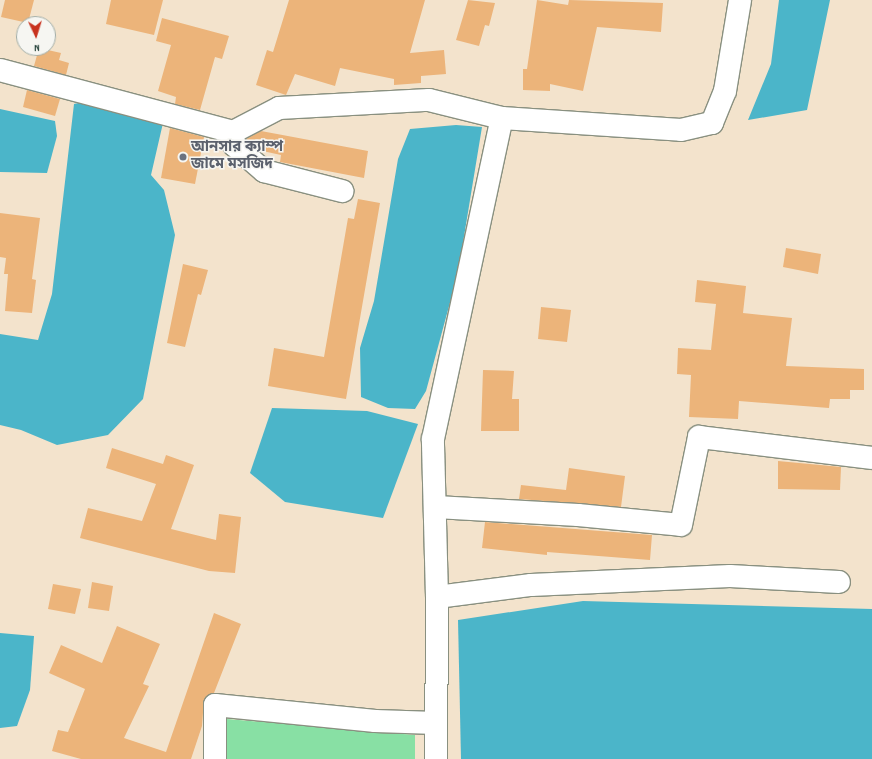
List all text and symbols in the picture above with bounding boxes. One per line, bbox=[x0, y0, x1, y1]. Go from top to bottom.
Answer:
north arrow bbox=[16, 16, 56, 56]
text: N bbox=[33, 39, 40, 55]
place label: আনসার ক্যাম্প জামে মসজিদ bbox=[191, 139, 283, 174]
marker: আনসার ক্যাম্প জামে মসজিদ bbox=[178, 152, 188, 162]

